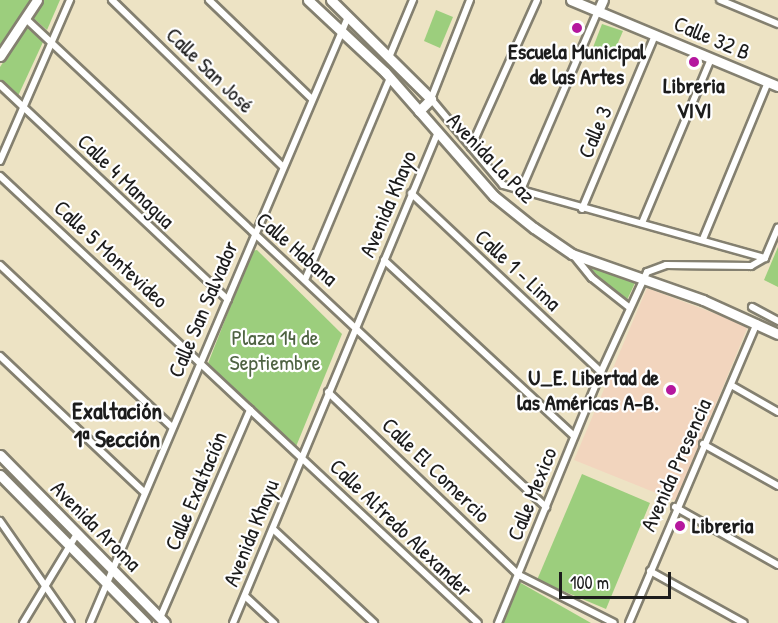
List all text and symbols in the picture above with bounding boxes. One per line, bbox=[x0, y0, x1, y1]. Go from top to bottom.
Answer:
street label: Calle 32 B bbox=[670, 10, 754, 66]
marker: Escuela Municipal de las Artes bbox=[570, 21, 584, 35]
street label: Calle San José bbox=[161, 22, 259, 118]
place label: Escuela Municipal de las Artes bbox=[508, 38, 646, 90]
marker: Libreria VIVI bbox=[687, 55, 701, 69]
place label: Libreria VIVI bbox=[663, 72, 725, 124]
street label: Calle 3 bbox=[572, 102, 618, 162]
street label: Avenida La Paz bbox=[441, 107, 541, 209]
street label: Calle 4 Managua bbox=[72, 128, 180, 234]
street label: Avenida Khayo bbox=[354, 147, 422, 261]
street label: Calle 5 Montevideo bbox=[48, 194, 174, 314]
street label: Calle Habana bbox=[251, 207, 343, 291]
street label: Calle 1 - Lima bbox=[470, 224, 566, 316]
street label: Calle San Salvador bbox=[162, 237, 244, 381]
park label: Plaza 14 de Septiembre bbox=[230, 324, 320, 376]
place label: U_E. Libertad de las Américas A-B. bbox=[517, 364, 659, 416]
marker: U_E. Libertad de las Américas A-B. bbox=[664, 383, 678, 397]
street label: Avenida Presencia bbox=[635, 395, 717, 535]
district label: Exaltación 1ª Sección bbox=[72, 397, 162, 453]
street label: Calle El Comercio bbox=[376, 412, 496, 528]
street label: Calle Exaltación bbox=[159, 428, 233, 554]
street label: Calle Mexico bbox=[501, 444, 563, 544]
street label: Calle Alfredo Alexander bbox=[324, 453, 478, 603]
street label: Avenida Aroma bbox=[45, 475, 147, 577]
street label: Avenida Khayu bbox=[218, 476, 284, 590]
place label: Libreria bbox=[692, 513, 753, 539]
marker: Libreria bbox=[673, 519, 687, 533]
scale bar bbox=[562, 560, 674, 598]
text: 100 m bbox=[570, 570, 609, 595]

